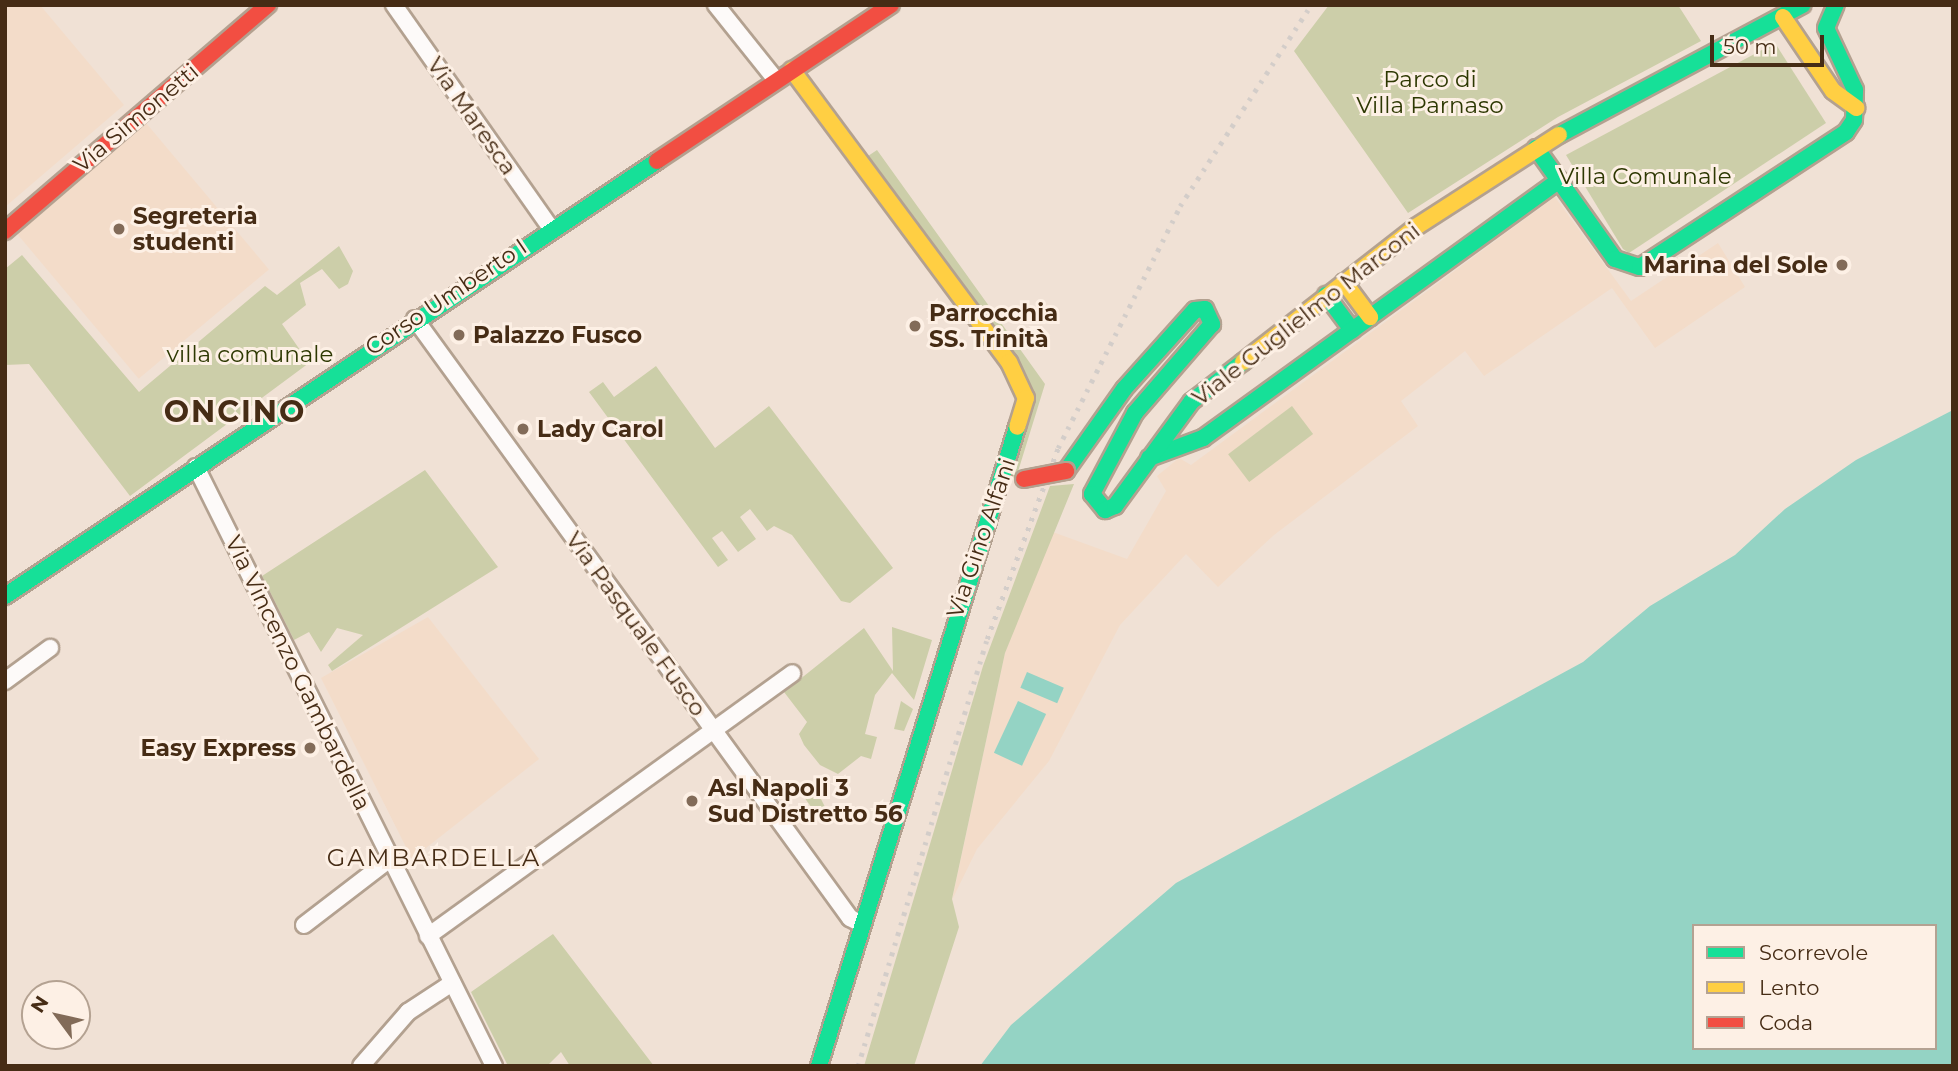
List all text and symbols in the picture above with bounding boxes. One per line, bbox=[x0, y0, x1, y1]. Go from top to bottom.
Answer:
scale bar bbox=[1713, 21, 1827, 65]
text: 50 m bbox=[1723, 34, 1777, 59]
street label: Via Maresca bbox=[421, 52, 523, 180]
street label: Via Simonetti bbox=[68, 58, 204, 178]
park label: Parco di Villa Parnaso bbox=[1356, 65, 1504, 119]
park label: Villa Comunale bbox=[1558, 162, 1732, 190]
place label: Segreteria studenti bbox=[133, 202, 258, 256]
street label: Viale Guglielmo Marconi bbox=[1187, 217, 1425, 411]
marker: Segreteria studenti bbox=[111, 221, 127, 237]
street label: Corso Umberto I bbox=[360, 233, 532, 361]
place label: Marina del Sole bbox=[1643, 251, 1828, 279]
marker: Marina del Sole bbox=[1834, 257, 1850, 273]
place label: Parrocchia SS. Trinità bbox=[929, 299, 1058, 353]
marker: Parrocchia SS. Trinità bbox=[907, 318, 923, 334]
place label: Palazzo Fusco bbox=[473, 321, 642, 349]
marker: Palazzo Fusco bbox=[451, 327, 467, 343]
park label: villa comunale bbox=[167, 340, 333, 368]
district label: ONCINO bbox=[164, 394, 306, 430]
place label: Lady Carol bbox=[537, 415, 664, 443]
marker: Lady Carol bbox=[515, 421, 531, 437]
street label: Via Gino Alfani bbox=[941, 455, 1021, 621]
street label: Via Pasquale Fusco bbox=[560, 526, 712, 722]
street label: Via Vincenzo Gambardella bbox=[219, 531, 377, 815]
place label: Easy Express bbox=[140, 734, 296, 762]
marker: Easy Express bbox=[302, 740, 318, 756]
place label: Asl Napoli 3 Sud Distretto 56 bbox=[708, 774, 903, 828]
marker: Asl Napoli 3 Sud Distretto 56 bbox=[682, 791, 702, 811]
district label: GAMBARDELLA bbox=[328, 844, 540, 872]
legend bbox=[1692, 924, 1937, 1050]
text: Scorrevole bbox=[1759, 940, 1868, 965]
text: Lento bbox=[1759, 975, 1819, 1000]
north arrow bbox=[21, 980, 91, 1050]
text: N bbox=[26, 992, 53, 1017]
text: Coda bbox=[1759, 1010, 1813, 1035]

